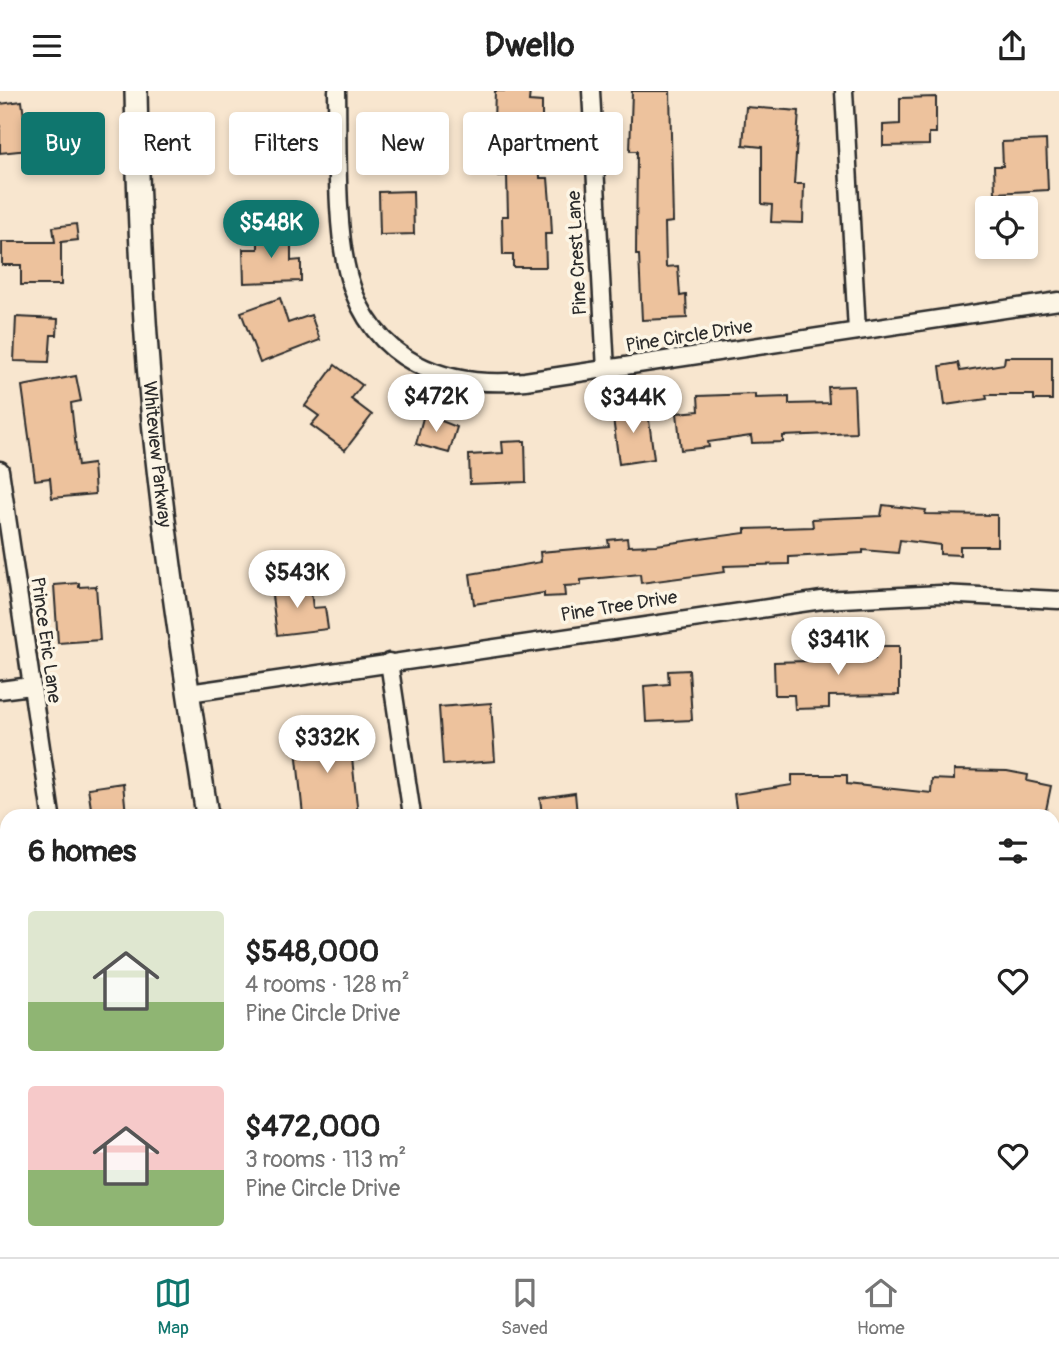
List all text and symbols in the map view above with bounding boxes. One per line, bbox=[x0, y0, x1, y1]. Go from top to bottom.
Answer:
text: Dwello bbox=[485, 26, 574, 66]
icon: menu bbox=[28, 27, 66, 65]
icon: share bbox=[993, 27, 1031, 65]
chip: Buy bbox=[21, 112, 105, 175]
chip: Rent bbox=[119, 112, 215, 175]
chip: Filters bbox=[229, 112, 342, 175]
chip: New bbox=[356, 112, 449, 175]
chip: Apartment bbox=[463, 112, 623, 175]
street label: Pine Crest Lane bbox=[562, 189, 592, 316]
map controls bbox=[975, 196, 1038, 259]
button: locate bbox=[975, 196, 1038, 259]
pin: $548K bbox=[222, 201, 320, 260]
text: $548K bbox=[239, 208, 303, 237]
street label: Pine Circle Drive bbox=[624, 314, 755, 358]
pin: $472K bbox=[387, 375, 485, 434]
pin: $344K bbox=[584, 375, 682, 435]
street label: Whiteview Parkway bbox=[137, 380, 177, 529]
text: $472K bbox=[404, 382, 468, 411]
text: $344K bbox=[600, 383, 666, 412]
pin: $543K bbox=[248, 551, 346, 610]
text: $543K bbox=[265, 558, 329, 587]
street label: Prince Eric Lane bbox=[25, 575, 67, 705]
street label: Pine Tree Drive bbox=[559, 585, 680, 627]
pin: $341K bbox=[789, 617, 887, 677]
text: $341K bbox=[807, 625, 869, 654]
pin: $332K bbox=[278, 715, 376, 775]
text: $332K bbox=[295, 723, 359, 752]
icon: filters bbox=[994, 832, 1032, 870]
text: 6 homes bbox=[28, 833, 136, 870]
text: $548,000 bbox=[245, 933, 379, 970]
icon: home bbox=[84, 939, 168, 1023]
icon: heart bbox=[994, 962, 1032, 1000]
text: 4 rooms · 128 m² bbox=[245, 970, 410, 999]
text: Pine Circle Drive bbox=[245, 999, 400, 1028]
text: $472,000 bbox=[245, 1108, 380, 1145]
icon: home bbox=[84, 1114, 168, 1198]
icon: heart bbox=[994, 1137, 1032, 1175]
text: 3 rooms · 113 m² bbox=[245, 1145, 406, 1174]
text: Pine Circle Drive bbox=[245, 1174, 400, 1203]
tab: Map bbox=[154, 1274, 192, 1340]
tab: Saved bbox=[501, 1274, 548, 1340]
tab: Home bbox=[857, 1274, 905, 1340]

